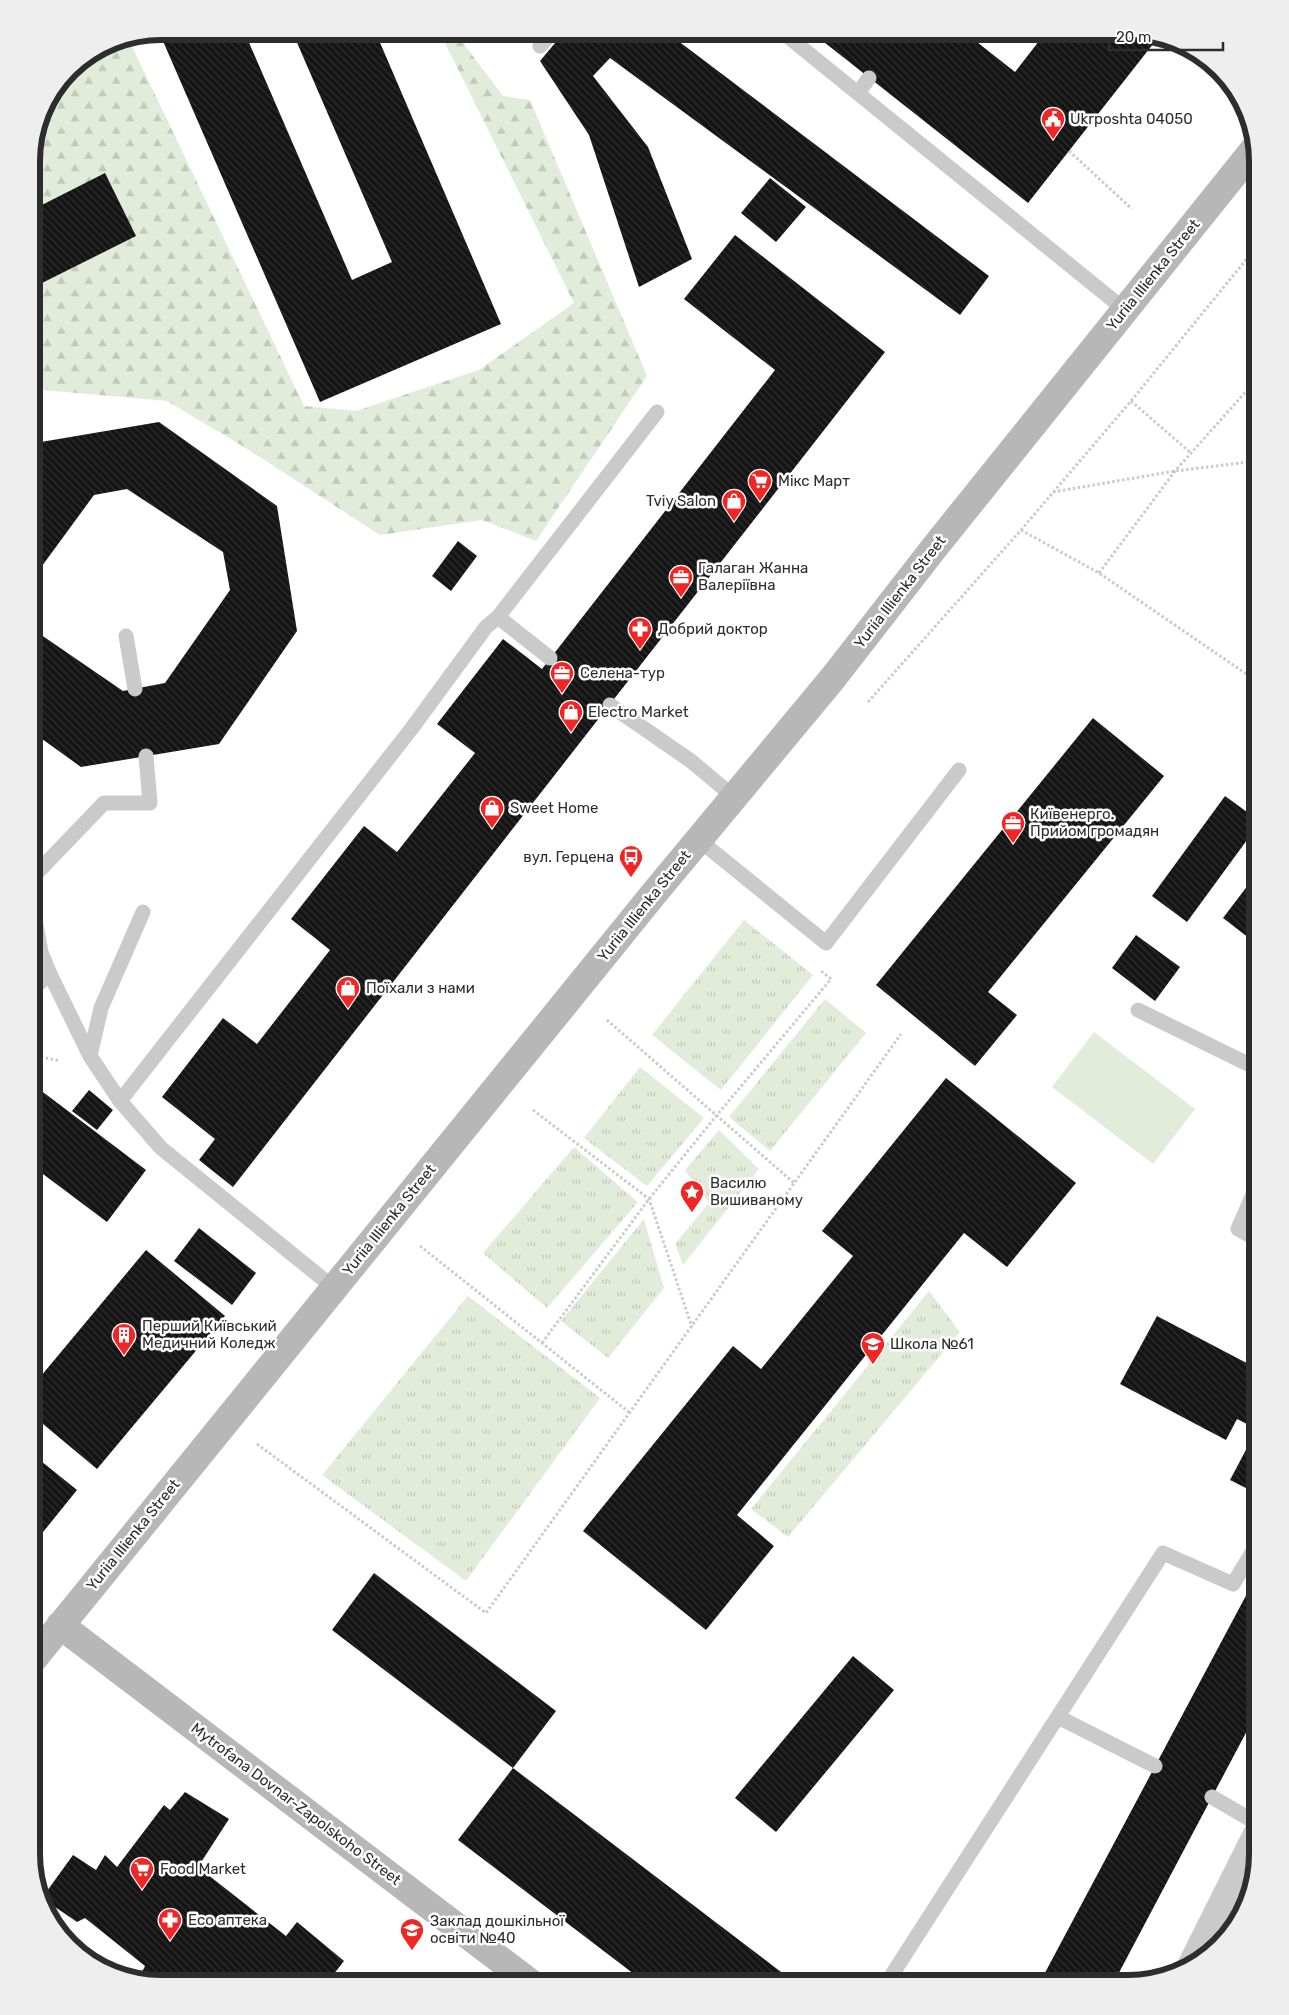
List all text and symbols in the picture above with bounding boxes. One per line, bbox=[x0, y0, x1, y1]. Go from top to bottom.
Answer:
scale bar bbox=[1109, 20, 1223, 52]
text: 20 m bbox=[1116, 28, 1151, 46]
public building icon: Ukrposhta 04050 bbox=[1040, 106, 1066, 140]
place label: Ukrposhta 04050 bbox=[1070, 110, 1193, 128]
street label: Yuriia Illienka Street bbox=[1103, 216, 1204, 334]
supermarket icon: Мікс Март bbox=[747, 468, 773, 502]
place label: Мікс Март bbox=[778, 472, 850, 490]
shop icon: Tviy Salon bbox=[721, 488, 747, 522]
place label: Tviy Salon bbox=[646, 492, 716, 510]
street label: Yuriia Illienka Street bbox=[850, 532, 950, 652]
place label: Галаган Жанна Валеріївна bbox=[698, 559, 808, 594]
office icon: Галаган Жанна Валеріївна bbox=[668, 564, 694, 598]
pharmacy icon: Добрий доктор bbox=[627, 616, 653, 650]
place label: Добрий доктор bbox=[658, 620, 768, 638]
office icon: Селена-тур bbox=[549, 660, 575, 694]
place label: Селена-тур bbox=[580, 664, 665, 682]
shop icon: Electro Market bbox=[558, 699, 584, 733]
place label: Electro Market bbox=[588, 703, 689, 721]
shop icon: Sweet Home bbox=[479, 795, 505, 829]
place label: Sweet Home bbox=[510, 799, 599, 817]
place label: Київенерго. Прийом громадян bbox=[1030, 805, 1159, 840]
office icon: Київенерго. Прийом громадян bbox=[1000, 810, 1026, 844]
bus stop icon: вул. Герцена bbox=[618, 844, 644, 878]
street label: Yuriia Illienka Street bbox=[594, 847, 695, 965]
place label: вул. Герцена bbox=[523, 848, 614, 866]
shop icon: Поїхали з нами bbox=[335, 975, 361, 1009]
place label: Поїхали з нами bbox=[366, 979, 475, 997]
street label: Yuriia Illienka Street bbox=[339, 1161, 440, 1279]
place label: Василю Вишиваному bbox=[710, 1174, 803, 1209]
place icon: Василю Вишиваному bbox=[679, 1179, 705, 1213]
place label: Перший Київський Медичний Коледж bbox=[142, 1317, 277, 1352]
building icon: Перший Київський Медичний Коледж bbox=[111, 1322, 137, 1356]
school or university icon: Школа №61 bbox=[860, 1331, 886, 1365]
place label: Школа №61 bbox=[890, 1335, 974, 1353]
street label: Yuriia Illienka Street bbox=[83, 1476, 184, 1594]
street label: Mytrofana Dovnar-Zapolskoho Street bbox=[188, 1719, 405, 1889]
supermarket icon: Food Market bbox=[129, 1856, 155, 1890]
place label: Food Market bbox=[160, 1860, 246, 1878]
pharmacy icon: Eco аптека bbox=[157, 1907, 183, 1941]
place label: Eco аптека bbox=[188, 1911, 267, 1929]
place label: Заклад дошкільної освіти №40 bbox=[430, 1912, 564, 1947]
school or university icon: Заклад дошкільної освіти №40 bbox=[399, 1917, 425, 1951]

